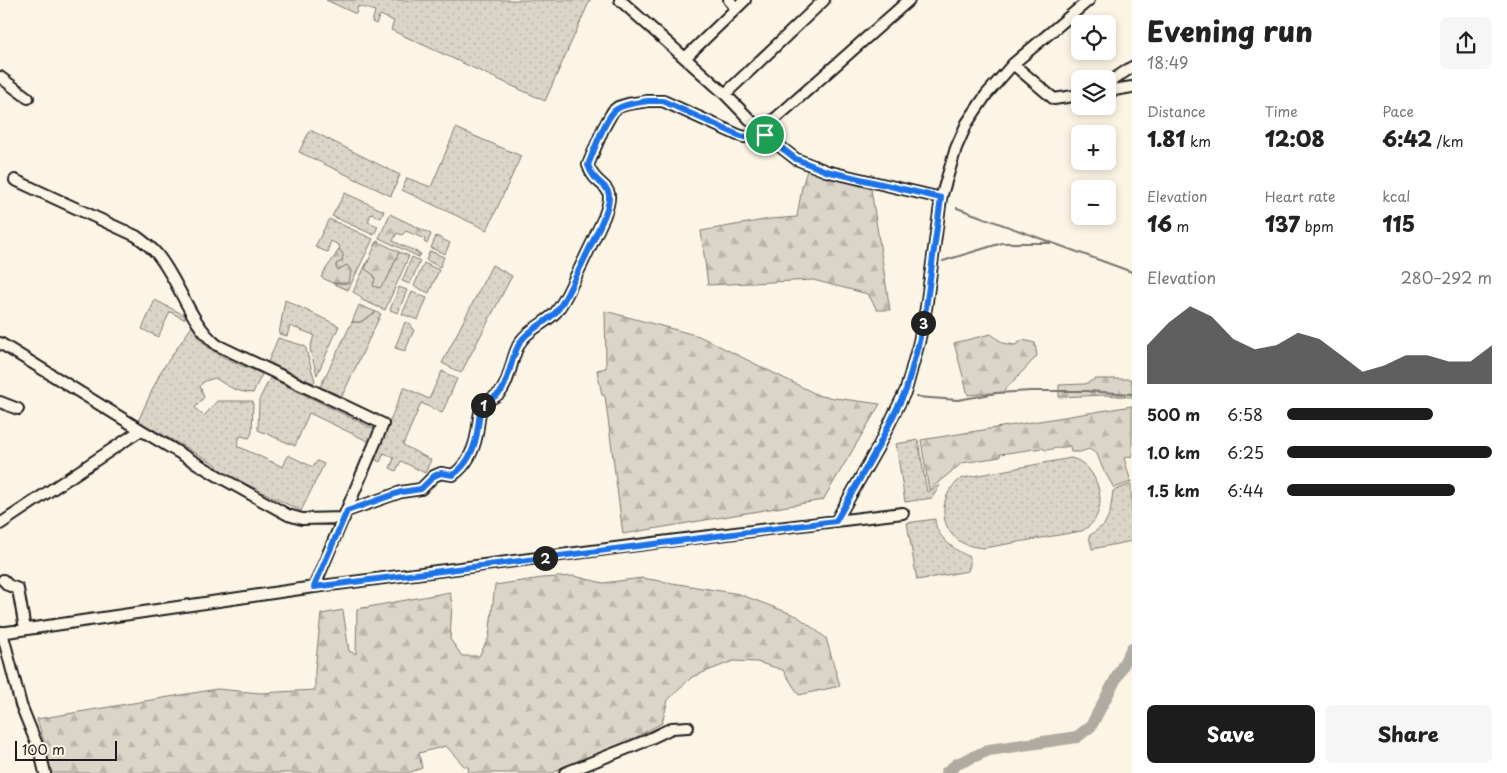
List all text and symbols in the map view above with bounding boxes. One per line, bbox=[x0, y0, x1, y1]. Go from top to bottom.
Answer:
text: Evening run bbox=[1147, 9, 1313, 52]
map controls bbox=[1071, 15, 1116, 225]
button: locate bbox=[1071, 15, 1116, 60]
button: share bbox=[1440, 17, 1492, 69]
text: 18:49 bbox=[1147, 50, 1188, 74]
button: layers bbox=[1071, 70, 1116, 115]
text: Distance bbox=[1147, 101, 1206, 122]
text: Time bbox=[1265, 101, 1298, 122]
text: Pace bbox=[1382, 101, 1414, 122]
pin bbox=[744, 114, 786, 156]
icon: arrive bbox=[751, 121, 779, 149]
text: 1.81 bbox=[1147, 122, 1185, 154]
text: 12:08 bbox=[1265, 122, 1325, 154]
text: 6:42 bbox=[1382, 122, 1432, 154]
button: + bbox=[1071, 125, 1116, 170]
text: km bbox=[1185, 131, 1211, 152]
text: /km bbox=[1432, 131, 1463, 152]
button: − bbox=[1071, 180, 1116, 225]
text: Elevation bbox=[1147, 186, 1207, 207]
text: Heart rate bbox=[1265, 186, 1335, 207]
text: kcal bbox=[1382, 186, 1410, 207]
text: 16 bbox=[1147, 207, 1172, 239]
text: 137 bbox=[1265, 207, 1300, 239]
text: 115 bbox=[1382, 207, 1415, 239]
text: m bbox=[1172, 216, 1189, 237]
text: bpm bbox=[1300, 216, 1334, 237]
text: Elevation bbox=[1147, 265, 1216, 289]
text: 280–292 m bbox=[1400, 265, 1492, 289]
pin: 3 bbox=[910, 310, 936, 336]
text: 3 bbox=[919, 313, 928, 334]
pin: 1 bbox=[470, 392, 496, 418]
text: 1 bbox=[480, 395, 487, 416]
text: 500 m bbox=[1147, 402, 1200, 426]
text: 6:58 bbox=[1227, 402, 1263, 426]
text: 1.0 km bbox=[1147, 440, 1200, 464]
text: 6:25 bbox=[1227, 440, 1264, 464]
text: 1.5 km bbox=[1147, 478, 1200, 502]
text: 6:44 bbox=[1227, 478, 1264, 502]
pin: 2 bbox=[532, 546, 558, 570]
text: 2 bbox=[541, 548, 550, 569]
button: Save bbox=[1147, 705, 1315, 763]
button: Share bbox=[1325, 705, 1492, 763]
scale bar bbox=[15, 738, 118, 761]
text: 100 m bbox=[22, 739, 65, 760]

